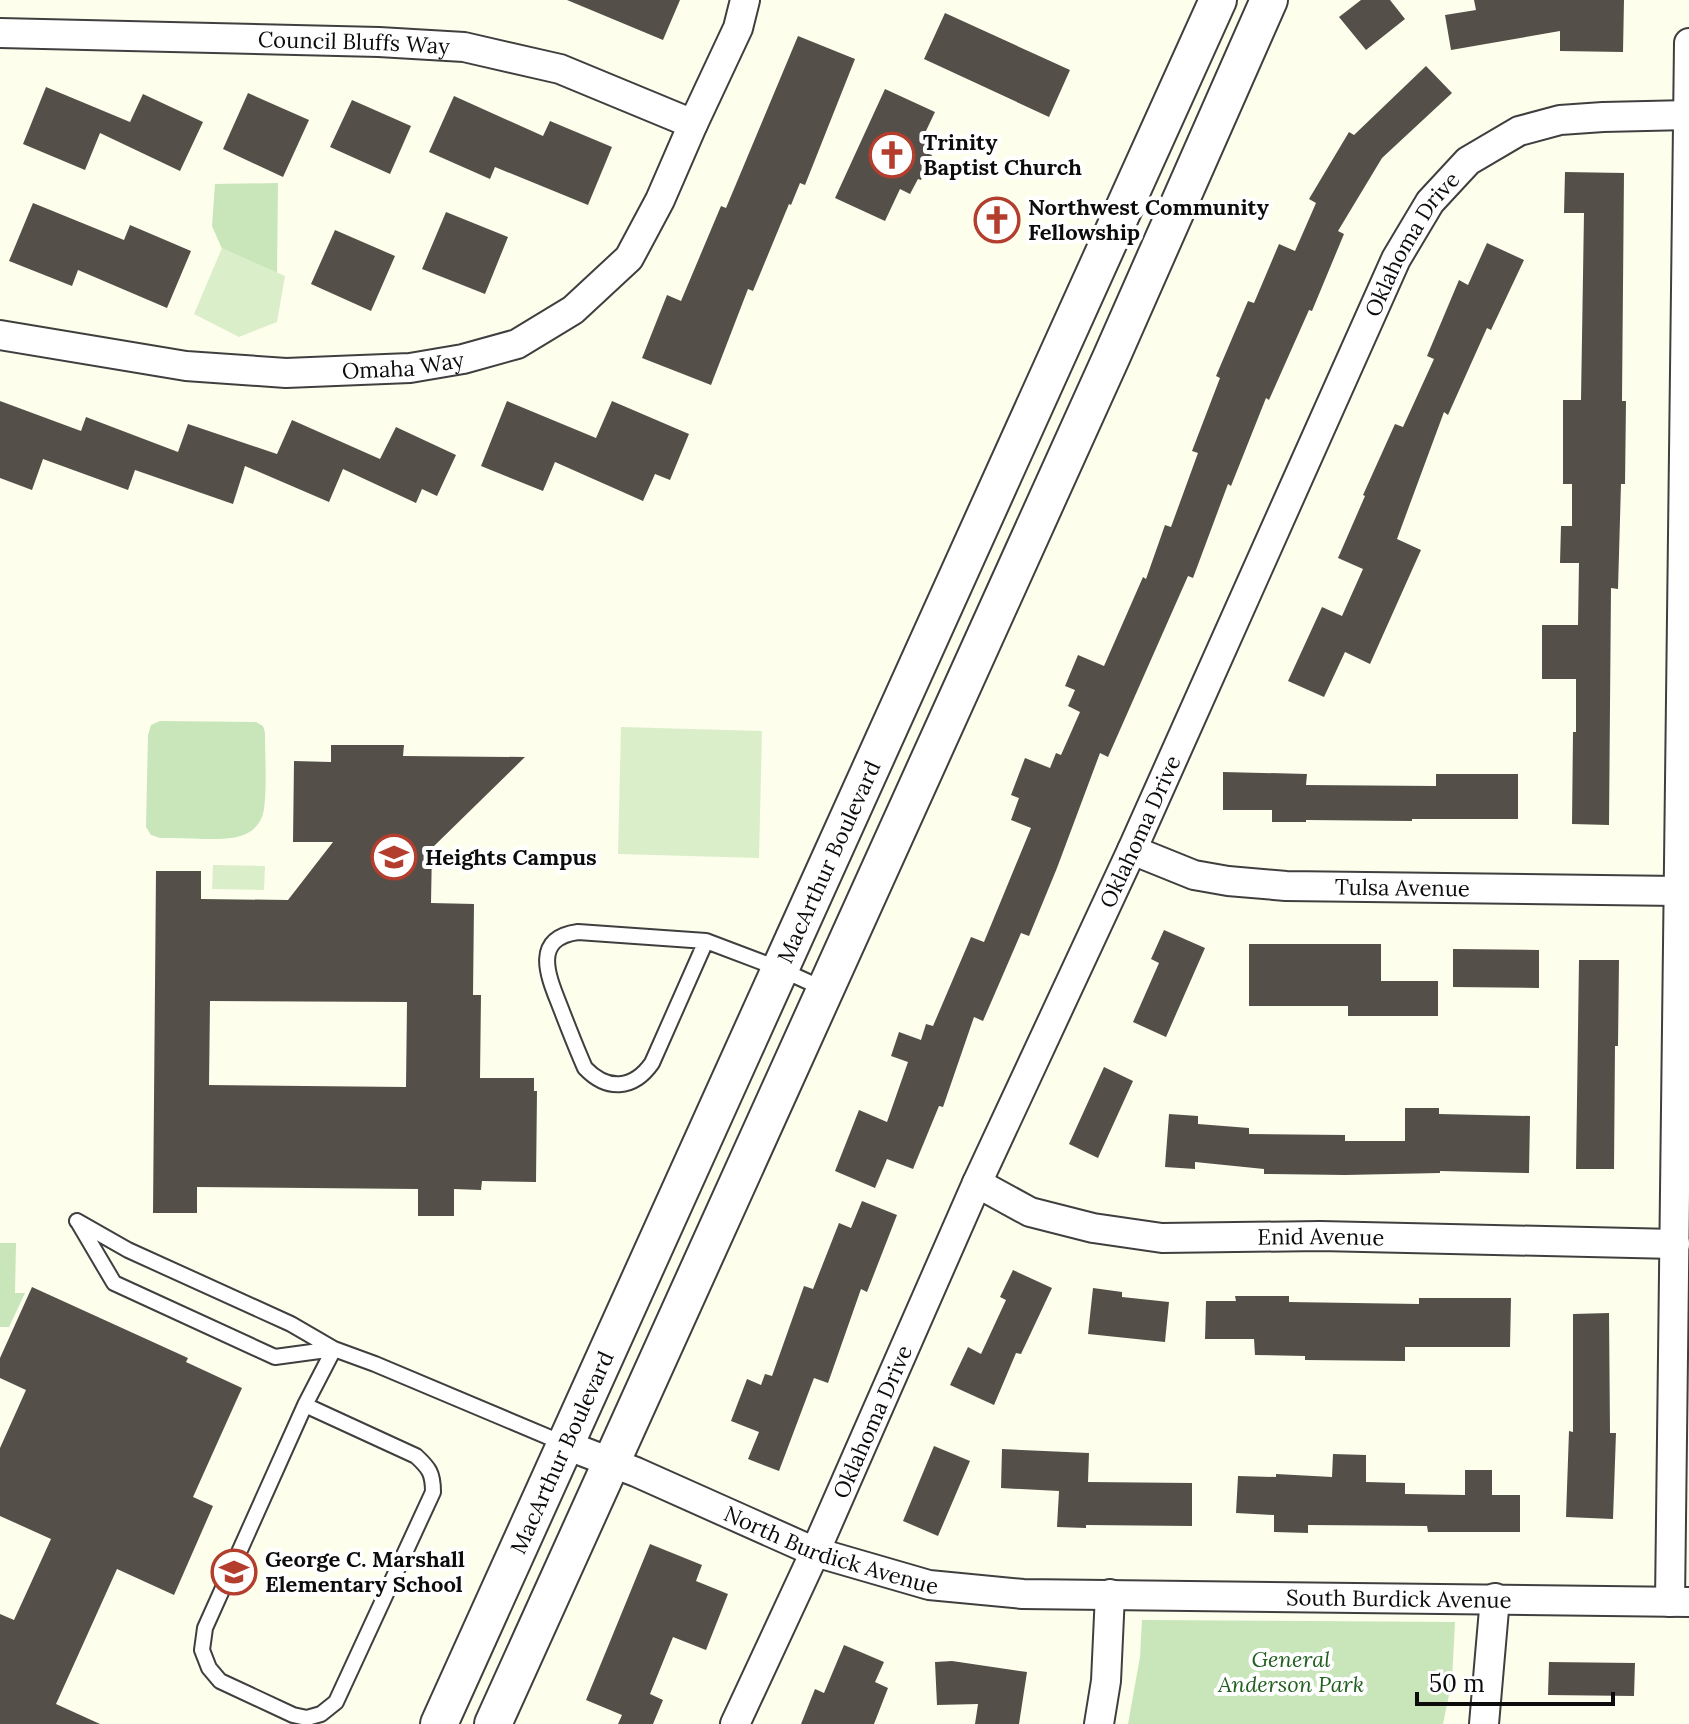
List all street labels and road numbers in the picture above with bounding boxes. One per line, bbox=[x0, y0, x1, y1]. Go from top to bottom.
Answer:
street label: Council Bluffs Way bbox=[258, 25, 451, 60]
street label: Oklahoma Drive bbox=[1358, 166, 1465, 321]
street label: Omaha Way bbox=[341, 345, 466, 385]
street label: Oklahoma Drive bbox=[1093, 751, 1187, 912]
street label: MacArthur Boulevard bbox=[771, 756, 886, 968]
street label: Tulsa Avenue bbox=[1335, 873, 1470, 902]
street label: Enid Avenue bbox=[1257, 1222, 1385, 1251]
street label: Oklahoma Drive bbox=[826, 1341, 918, 1503]
street label: MacArthur Boulevard bbox=[504, 1347, 620, 1558]
street label: North Burdick Avenue bbox=[720, 1499, 940, 1600]
street label: South Burdick Avenue bbox=[1286, 1583, 1512, 1614]

